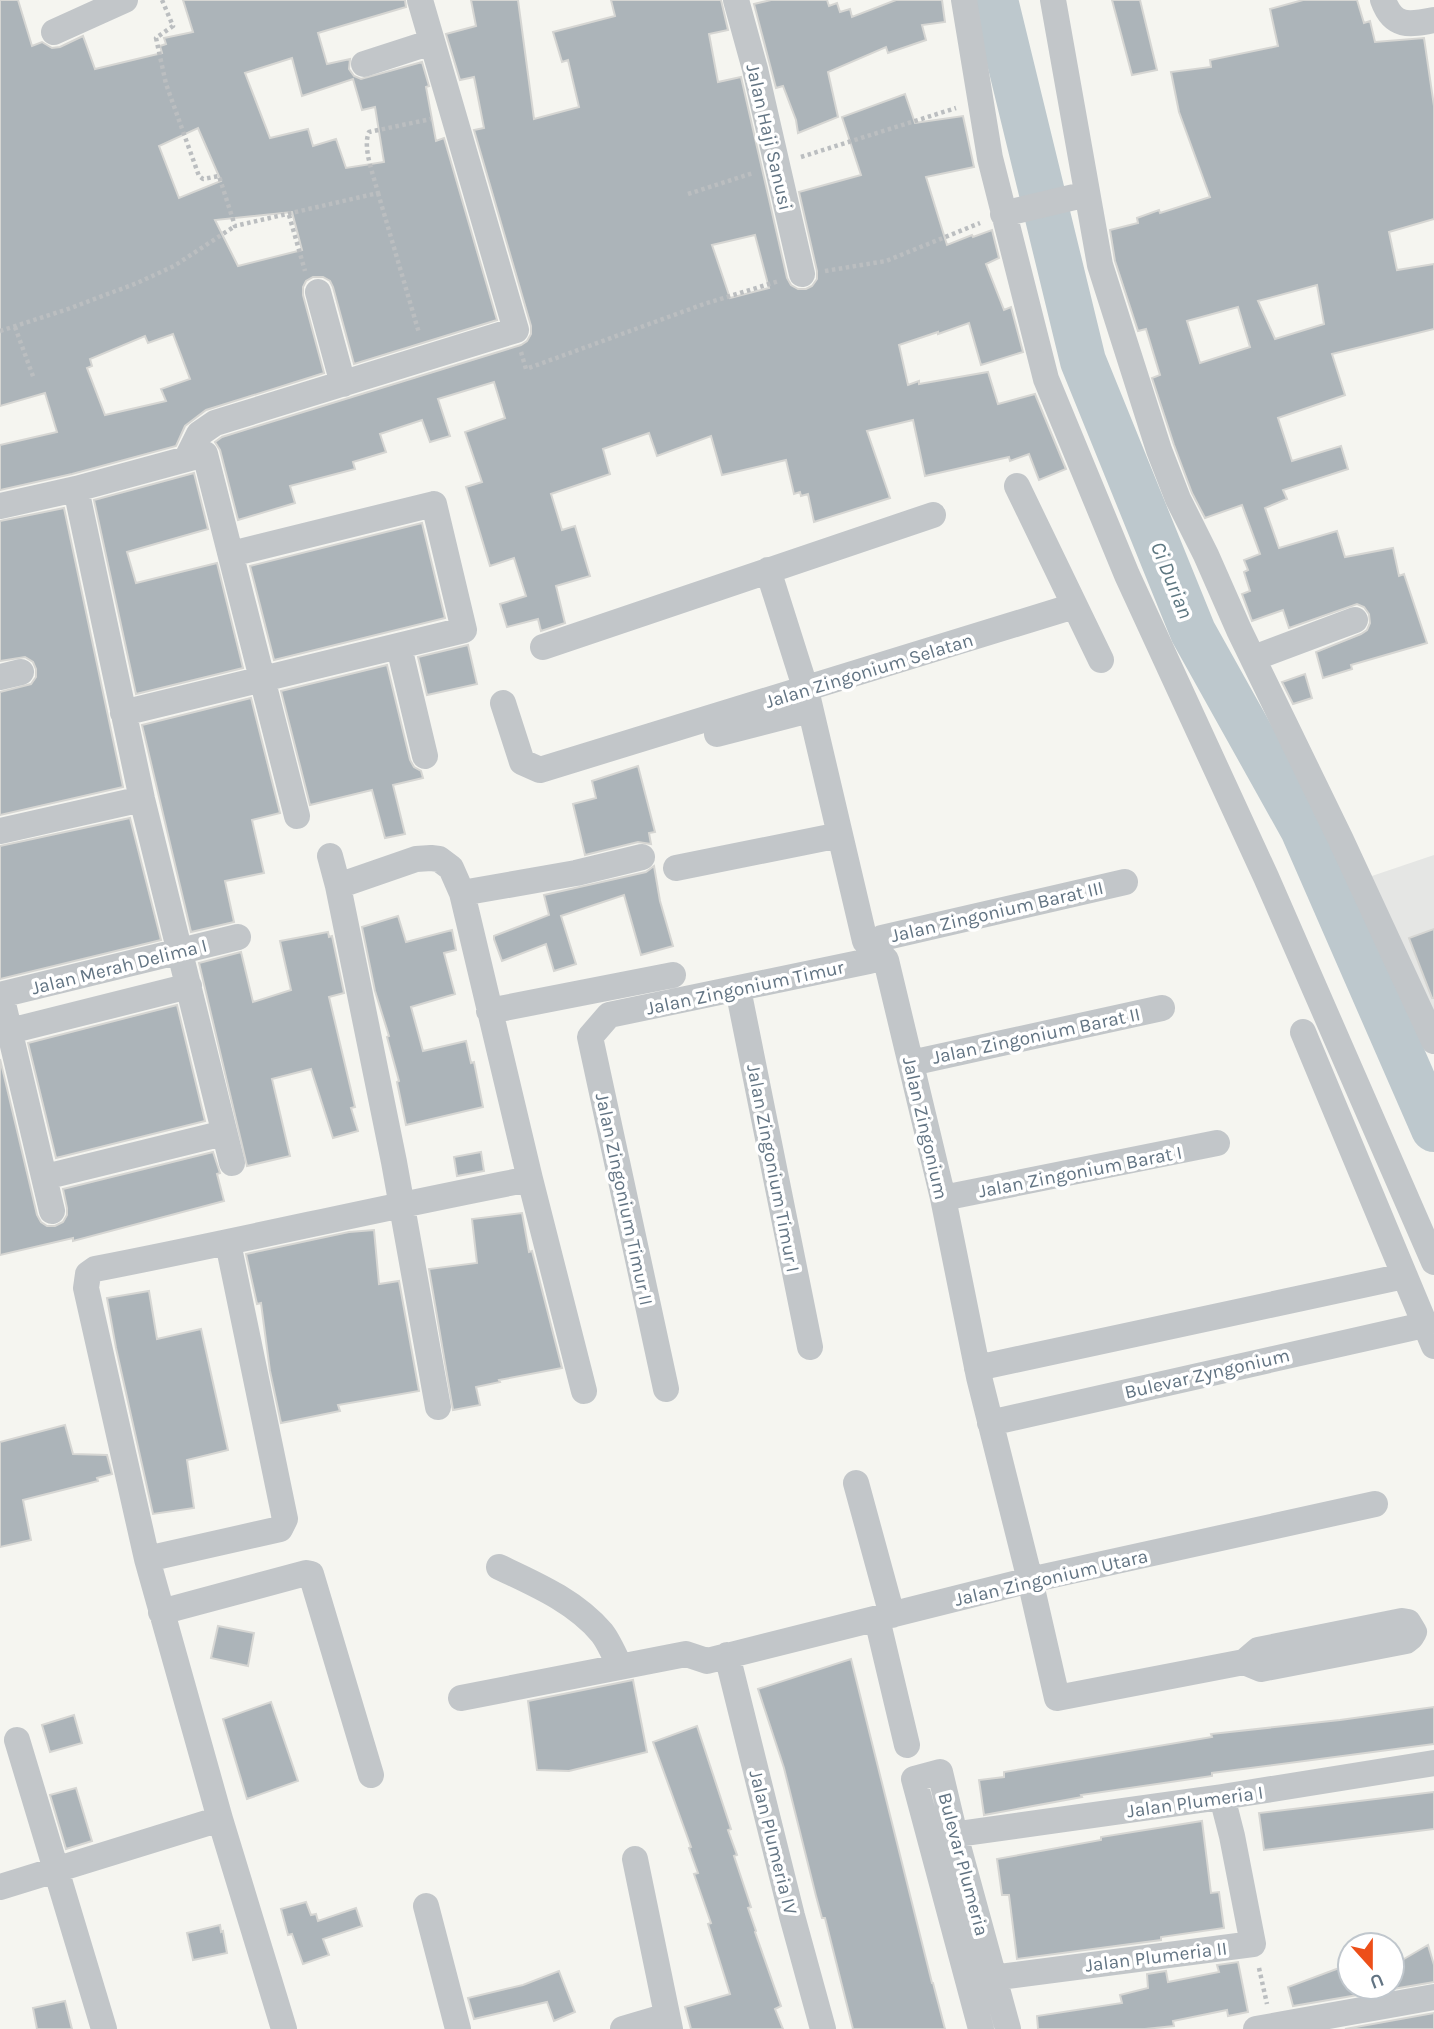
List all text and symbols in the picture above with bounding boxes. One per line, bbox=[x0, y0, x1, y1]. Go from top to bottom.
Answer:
street label: Jalan Haji Sanusi bbox=[741, 62, 797, 213]
water label: Ci Durian bbox=[1146, 538, 1198, 622]
street label: Jalan Zingonium Selatan bbox=[763, 629, 976, 713]
street label: Jalan Zingonium Barat III bbox=[889, 877, 1106, 947]
street label: Jalan Merah Delima I bbox=[29, 934, 209, 999]
street label: Jalan Zingonium Timur bbox=[644, 956, 846, 1020]
street label: Jalan Zingonium Barat II bbox=[930, 1003, 1142, 1069]
street label: Jalan Zingonium bbox=[898, 1055, 952, 1202]
street label: Jalan Zingonium Timur I bbox=[742, 1062, 804, 1274]
street label: Jalan Zingonium Timur II bbox=[591, 1091, 657, 1308]
street label: Jalan Zingonium Barat I bbox=[977, 1141, 1184, 1203]
street label: Bulevar Zyngonium bbox=[1122, 1344, 1292, 1404]
street label: Jalan Zingonium Utara bbox=[952, 1545, 1150, 1611]
street label: Jalan Plumeria IV bbox=[744, 1768, 802, 1917]
street label: Jalan Plumeria I bbox=[1125, 1782, 1265, 1822]
street label: Bulevar Plumeria bbox=[933, 1790, 993, 1938]
north arrow bbox=[1336, 1931, 1406, 2001]
street label: Jalan Plumeria II bbox=[1084, 1937, 1228, 1977]
text: U bbox=[1367, 1968, 1387, 1994]

